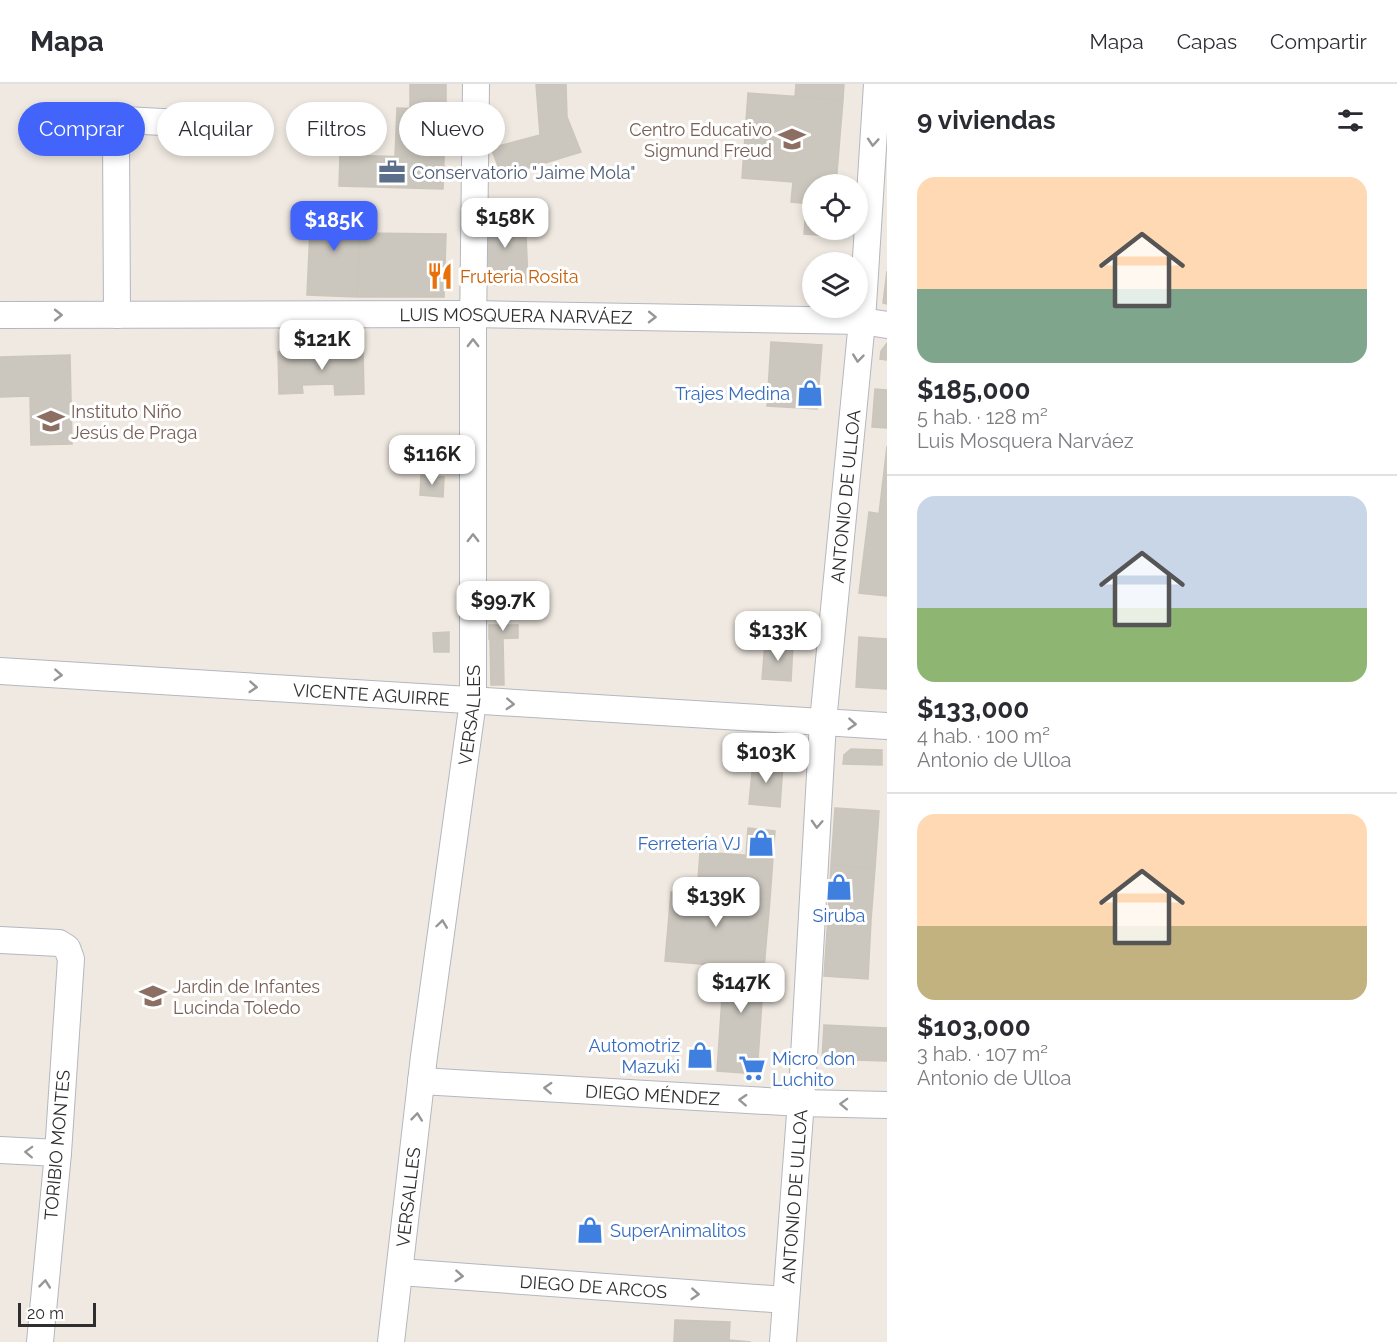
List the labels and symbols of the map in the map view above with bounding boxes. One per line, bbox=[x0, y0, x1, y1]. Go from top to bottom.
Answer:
place label: Centro Educativo Sigmund Freud bbox=[629, 119, 772, 161]
school or university icon: Centro Educativo Sigmund Freud bbox=[777, 124, 807, 154]
one-way arrow bbox=[867, 138, 880, 147]
office icon: Conservatorio "Jaime Mola" bbox=[377, 157, 407, 187]
place label: Conservatorio "Jaime Mola" bbox=[412, 162, 636, 183]
pin: $158K bbox=[463, 198, 547, 249]
pin: $185K bbox=[292, 201, 376, 252]
restaurant icon: Fruteria Rosita bbox=[425, 261, 455, 291]
place label: Fruteria Rosita bbox=[460, 266, 579, 287]
street label: LUIS MOSQUERA NARVÁEZ bbox=[400, 303, 633, 327]
one-way arrow bbox=[54, 309, 63, 321]
one-way arrow bbox=[648, 311, 657, 323]
pin: $121K bbox=[280, 320, 364, 371]
one-way arrow bbox=[467, 338, 479, 347]
one-way arrow bbox=[852, 353, 865, 362]
shop icon: Trajes Medina bbox=[795, 378, 825, 408]
place label: Trajes Medina bbox=[675, 383, 790, 404]
place label: Instituto Niño Jesús de Praga bbox=[71, 401, 197, 443]
school or university icon: Instituto Niño Jesús de Praga bbox=[36, 406, 66, 436]
street label: ANTONIO DE ULLOA bbox=[826, 409, 864, 584]
pin: $116K bbox=[390, 435, 474, 486]
one-way arrow bbox=[467, 533, 479, 542]
pin: $99.7K bbox=[454, 581, 552, 632]
pin: $133K bbox=[736, 611, 820, 662]
street label: VERSALLES bbox=[454, 665, 484, 766]
one-way arrow bbox=[54, 668, 63, 681]
street label: VICENTE AGUIRRE bbox=[292, 679, 450, 709]
one-way arrow bbox=[248, 681, 257, 694]
one-way arrow bbox=[506, 697, 515, 710]
one-way arrow bbox=[847, 717, 856, 730]
pin: $103K bbox=[724, 733, 808, 784]
one-way arrow bbox=[811, 819, 824, 828]
shop icon: Ferretería VJ bbox=[746, 828, 776, 858]
place label: Ferretería VJ bbox=[638, 833, 741, 854]
shop icon: Siruba bbox=[824, 872, 854, 902]
pin: $139K bbox=[674, 877, 758, 928]
place label: Siruba bbox=[813, 905, 865, 926]
one-way arrow bbox=[435, 919, 447, 928]
pin: $147K bbox=[699, 963, 783, 1014]
place label: Jardin de Infantes Lucinda Toledo bbox=[173, 976, 320, 1018]
school or university icon: Jardin de Infantes Lucinda Toledo bbox=[138, 981, 168, 1011]
place label: Automotriz Mazuki bbox=[589, 1035, 680, 1077]
shop icon: Automotriz Mazuki bbox=[685, 1040, 715, 1070]
place label: Micro don Luchito bbox=[772, 1048, 855, 1090]
supermarket icon: Micro don Luchito bbox=[737, 1053, 767, 1083]
street label: TORIBIO MONTES bbox=[40, 1069, 74, 1221]
street label: DIEGO MÉNDEZ bbox=[585, 1080, 721, 1109]
one-way arrow bbox=[543, 1082, 552, 1095]
one-way arrow bbox=[738, 1093, 747, 1106]
one-way arrow bbox=[839, 1098, 848, 1111]
street label: ANTONIO DE ULLOA bbox=[777, 1109, 811, 1284]
one-way arrow bbox=[410, 1112, 423, 1122]
one-way arrow bbox=[25, 1145, 34, 1158]
street label: VERSALLES bbox=[392, 1146, 424, 1248]
shop icon: SuperAnimalitos bbox=[575, 1215, 605, 1245]
place label: SuperAnimalitos bbox=[610, 1220, 746, 1241]
one-way arrow bbox=[454, 1270, 463, 1283]
street label: DIEGO DE ARCOS bbox=[519, 1270, 668, 1302]
one-way arrow bbox=[38, 1279, 51, 1288]
one-way arrow bbox=[691, 1287, 700, 1300]
scale bar bbox=[18, 1300, 96, 1328]

